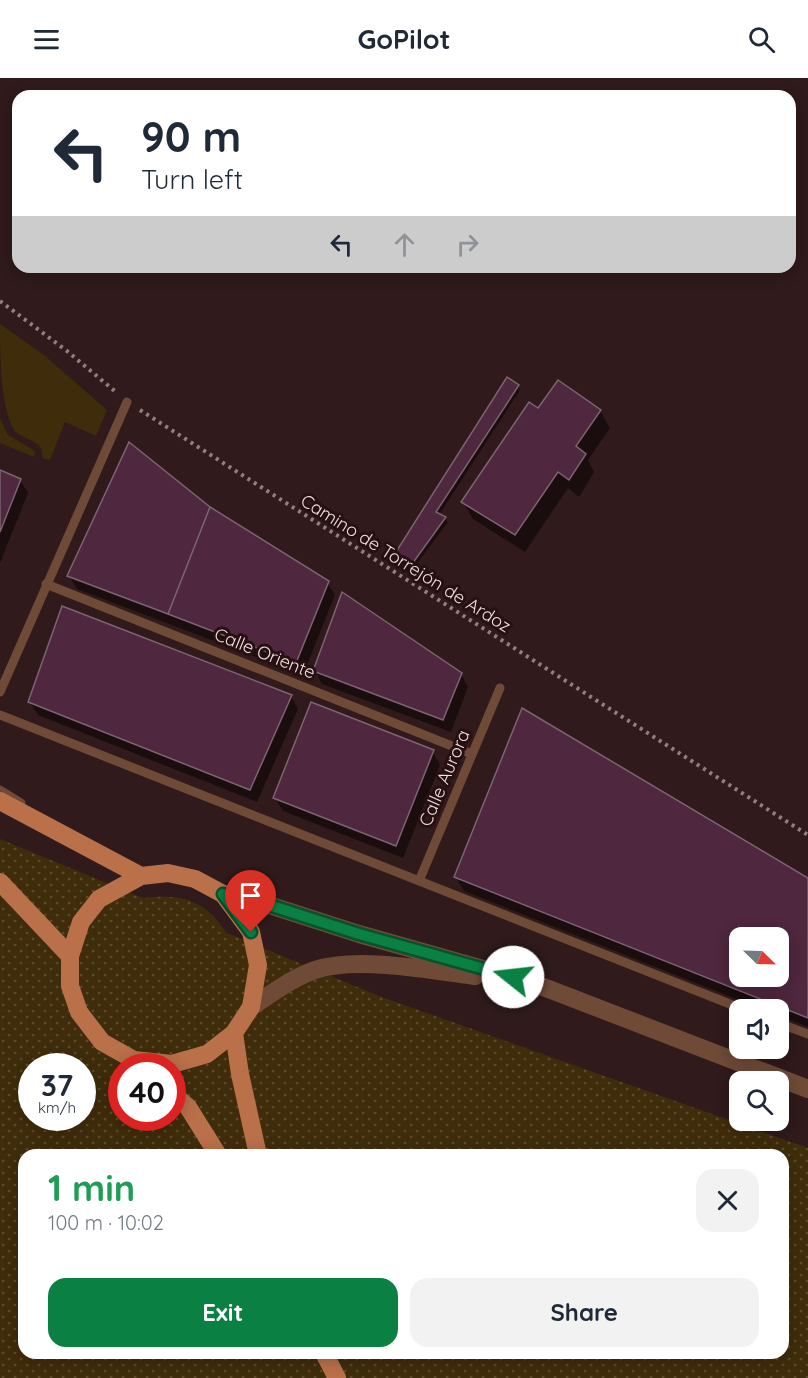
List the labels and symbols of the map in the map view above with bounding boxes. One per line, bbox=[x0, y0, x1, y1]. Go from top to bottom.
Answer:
street label: Camino de Torrejón de Ardoz bbox=[297, 489, 515, 637]
street label: Calle Oriente bbox=[211, 622, 319, 684]
street label: Calle Aurora bbox=[413, 726, 475, 830]
pin bbox=[225, 870, 276, 932]
north arrow bbox=[729, 927, 789, 987]
position arrow bbox=[481, 945, 545, 1009]
speed limit sign: 40 bbox=[108, 1053, 186, 1131]

